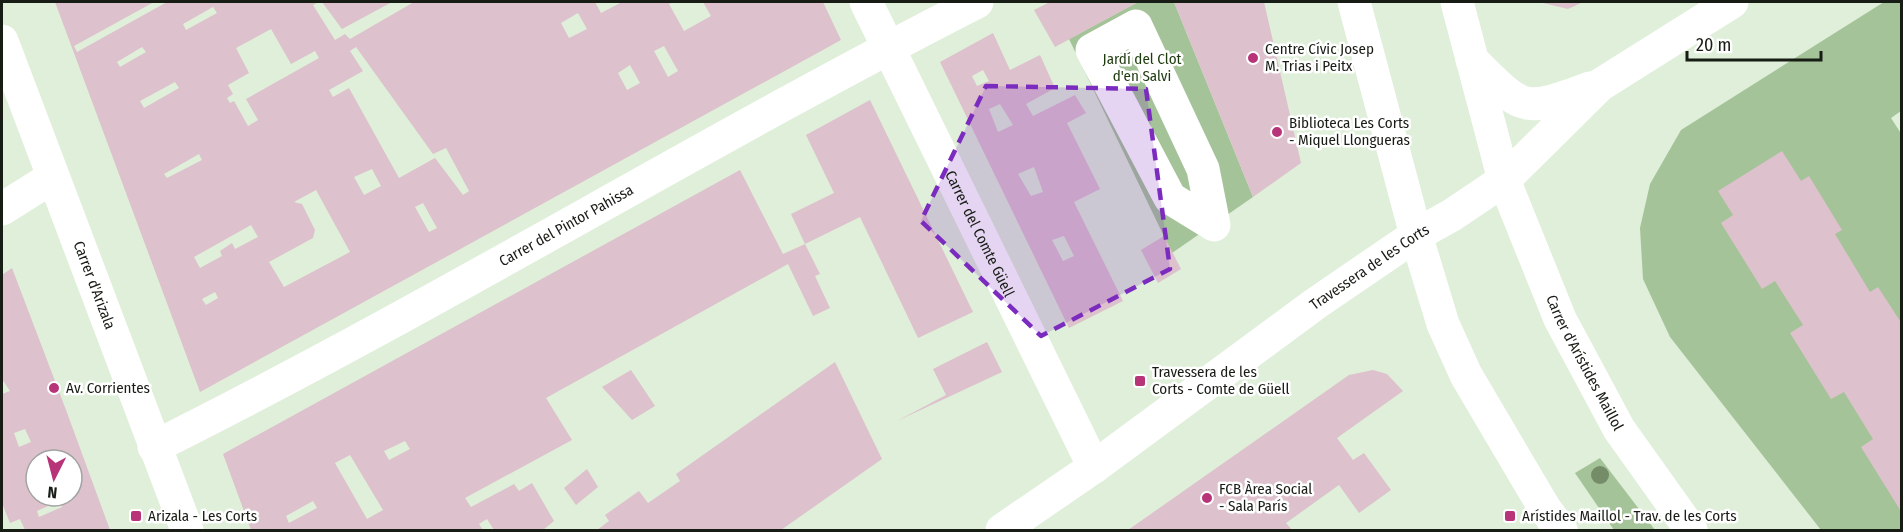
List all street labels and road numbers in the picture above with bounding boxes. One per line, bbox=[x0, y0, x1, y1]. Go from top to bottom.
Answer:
street label: Carrer del Comte Güell bbox=[941, 168, 1018, 300]
street label: Carrer del Pintor Pahissa bbox=[496, 181, 636, 270]
street label: Travessera de les Corts bbox=[1306, 220, 1432, 314]
street label: Carrer d'Arizala bbox=[70, 238, 119, 332]
street label: Carrer d'Arístides Maillol bbox=[1542, 292, 1627, 434]

